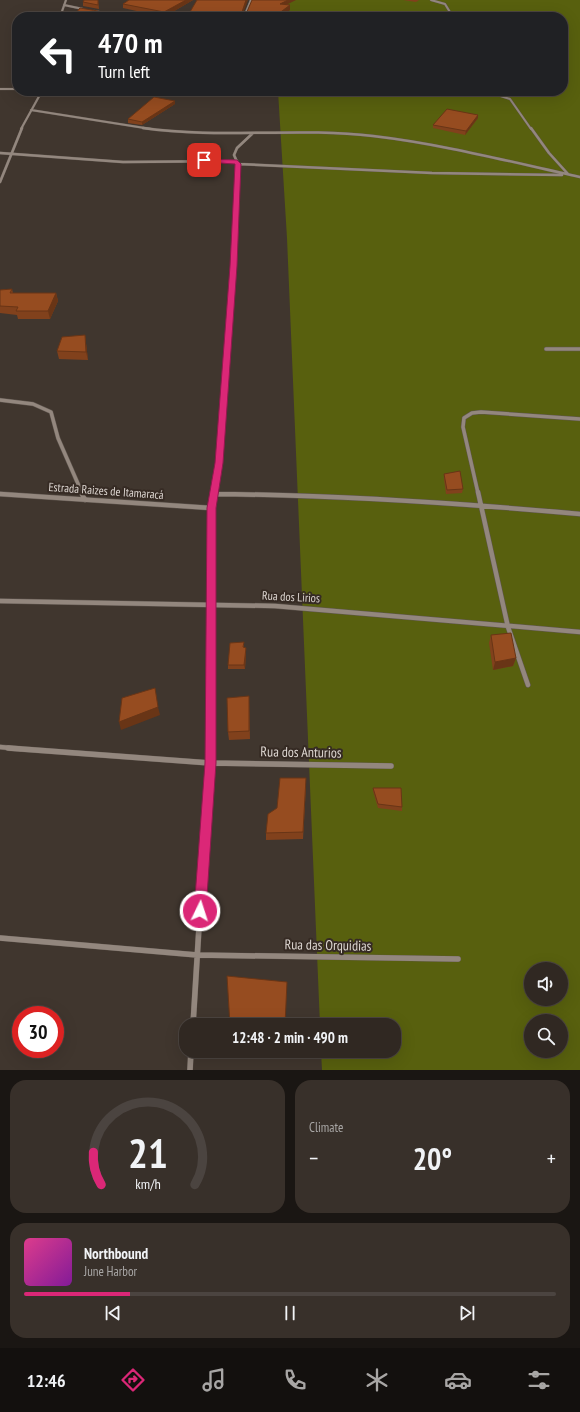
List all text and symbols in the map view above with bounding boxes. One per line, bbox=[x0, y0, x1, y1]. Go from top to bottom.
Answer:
text: 470 m bbox=[98, 24, 162, 61]
icon: left bbox=[32, 28, 84, 80]
text: Turn left bbox=[98, 60, 150, 83]
pin bbox=[187, 143, 221, 177]
icon: arrive bbox=[193, 149, 215, 171]
street label: Estrada Raizes de Itamaracá bbox=[48, 479, 164, 502]
street label: Rua dos Lirios bbox=[262, 587, 320, 606]
street label: Rua dos Anturios bbox=[260, 742, 342, 762]
position arrow bbox=[179, 890, 221, 932]
street label: Rua das Orquidias bbox=[284, 935, 372, 955]
map controls bbox=[524, 962, 568, 1058]
button: sound bbox=[524, 962, 568, 1006]
speed limit sign: 30 bbox=[12, 1006, 64, 1058]
button: search bbox=[524, 1014, 568, 1058]
text: 12:48 · 2 min · 490 m bbox=[232, 1028, 348, 1047]
text: Climate bbox=[309, 1119, 343, 1136]
text: 21 bbox=[128, 1125, 167, 1178]
text: 20° bbox=[413, 1139, 452, 1178]
text: − bbox=[309, 1144, 318, 1172]
text: + bbox=[547, 1144, 556, 1172]
text: km/h bbox=[135, 1173, 160, 1192]
text: Northbound bbox=[84, 1244, 148, 1263]
text: June Harbor bbox=[84, 1263, 137, 1280]
icon: previous bbox=[102, 1302, 124, 1324]
icon: pause bbox=[279, 1302, 301, 1324]
icon: next bbox=[456, 1302, 478, 1324]
icon: directions bbox=[119, 1366, 147, 1394]
icon: music bbox=[200, 1366, 228, 1394]
icon: phone bbox=[281, 1366, 309, 1394]
icon: climate bbox=[363, 1366, 391, 1394]
icon: car bbox=[444, 1366, 472, 1394]
icon: filters bbox=[525, 1366, 553, 1394]
text: 12:46 bbox=[27, 1369, 66, 1392]

